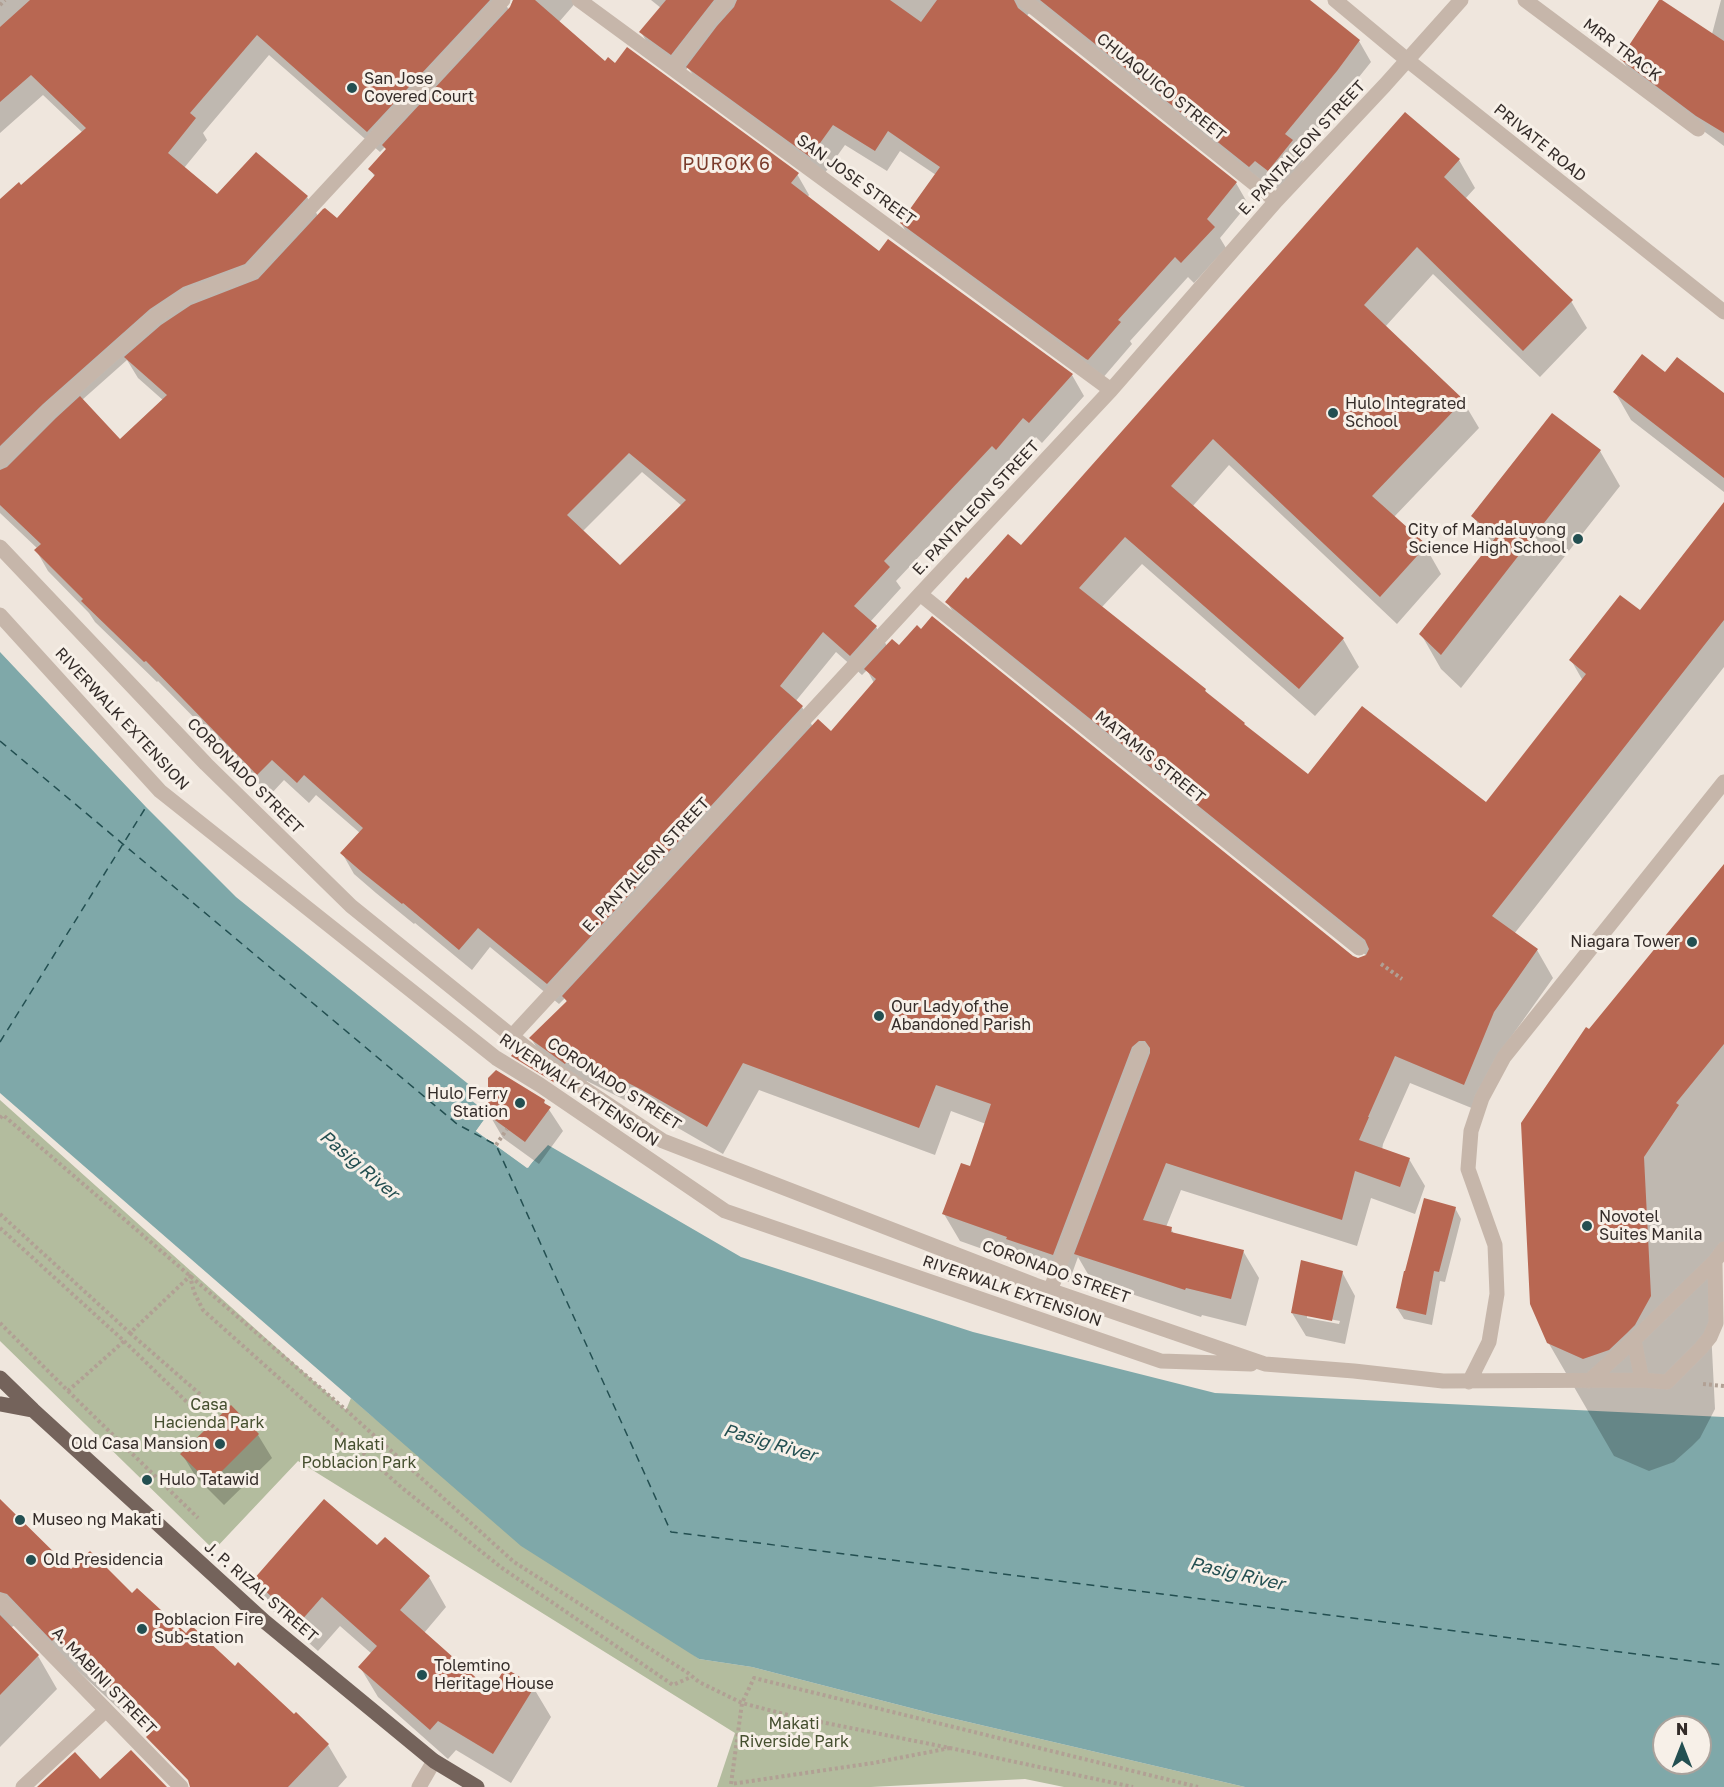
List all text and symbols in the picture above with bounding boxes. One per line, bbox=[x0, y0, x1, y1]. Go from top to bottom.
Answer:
street label: MRR TRACK bbox=[1579, 14, 1665, 86]
street label: CHUAQUICO STREET bbox=[1093, 29, 1229, 145]
place label: San Jose Covered Court bbox=[364, 69, 474, 107]
street label: E. PANTALEON STREET bbox=[1235, 77, 1369, 219]
marker: San Jose Covered Court bbox=[345, 81, 359, 95]
street label: PRIVATE ROAD bbox=[1490, 100, 1590, 186]
street label: SAN JOSE STREET bbox=[793, 130, 919, 230]
district label: PUROK 6 bbox=[683, 153, 771, 175]
place label: Hulo Integrated School bbox=[1345, 394, 1466, 432]
marker: Hulo Integrated School bbox=[1326, 406, 1340, 420]
street label: E. PANTALEON STREET bbox=[909, 437, 1043, 579]
place label: City of Mandaluyong Science High School bbox=[1408, 520, 1566, 558]
marker: City of Mandaluyong Science High School bbox=[1571, 532, 1585, 546]
street label: RIVERWALK EXTENSION bbox=[51, 644, 193, 794]
street label: MATAMIS STREET bbox=[1091, 707, 1209, 807]
street label: CORONADO STREET bbox=[183, 714, 307, 838]
street label: E. PANTALEON STREET bbox=[579, 794, 713, 936]
place label: Niagara Tower bbox=[1570, 932, 1680, 952]
marker: Niagara Tower bbox=[1685, 935, 1699, 949]
place label: Our Lady of the Abandoned Parish bbox=[891, 997, 1031, 1035]
marker: Our Lady of the Abandoned Parish bbox=[872, 1009, 886, 1023]
street label: RIVERWALK EXTENSION bbox=[496, 1029, 662, 1151]
street label: CORONADO STREET bbox=[543, 1034, 685, 1134]
place label: Hulo Ferry Station bbox=[427, 1084, 508, 1122]
marker: Hulo Ferry Station bbox=[513, 1096, 527, 1110]
water label: Pasig River bbox=[315, 1126, 403, 1204]
place label: Novotel Suites Manila bbox=[1599, 1207, 1702, 1245]
marker: Novotel Suites Manila bbox=[1580, 1219, 1594, 1233]
street label: CORONADO STREET bbox=[979, 1236, 1133, 1308]
street label: RIVERWALK EXTENSION bbox=[920, 1251, 1104, 1331]
park label: Casa Hacienda Park bbox=[154, 1395, 264, 1433]
water label: Pasig River bbox=[721, 1419, 819, 1467]
place label: Old Casa Mansion bbox=[71, 1434, 208, 1454]
park label: Makati Poblacion Park bbox=[301, 1435, 417, 1473]
marker: Old Casa Mansion bbox=[213, 1437, 227, 1451]
place label: Hulo Tatawid bbox=[159, 1470, 259, 1490]
marker: Hulo Tatawid bbox=[140, 1473, 154, 1487]
place label: Museo ng Makati bbox=[32, 1510, 162, 1530]
marker: Museo ng Makati bbox=[13, 1513, 27, 1527]
street label: J. P. RIZAL STREET bbox=[200, 1537, 322, 1647]
place label: Old Presidencia bbox=[43, 1550, 163, 1570]
marker: Old Presidencia bbox=[24, 1553, 38, 1567]
water label: Pasig River bbox=[1188, 1553, 1286, 1595]
place label: Poblacion Fire Sub-station bbox=[154, 1610, 264, 1648]
marker: Poblacion Fire Sub-station bbox=[135, 1622, 149, 1636]
street label: A. MABINI STREET bbox=[48, 1623, 160, 1739]
place label: Tolemtino Heritage House bbox=[434, 1656, 554, 1694]
marker: Tolemtino Heritage House bbox=[415, 1668, 429, 1682]
park label: Makati Riverside Park bbox=[739, 1714, 849, 1752]
north arrow bbox=[1652, 1715, 1712, 1775]
text: N bbox=[1676, 1719, 1688, 1739]

